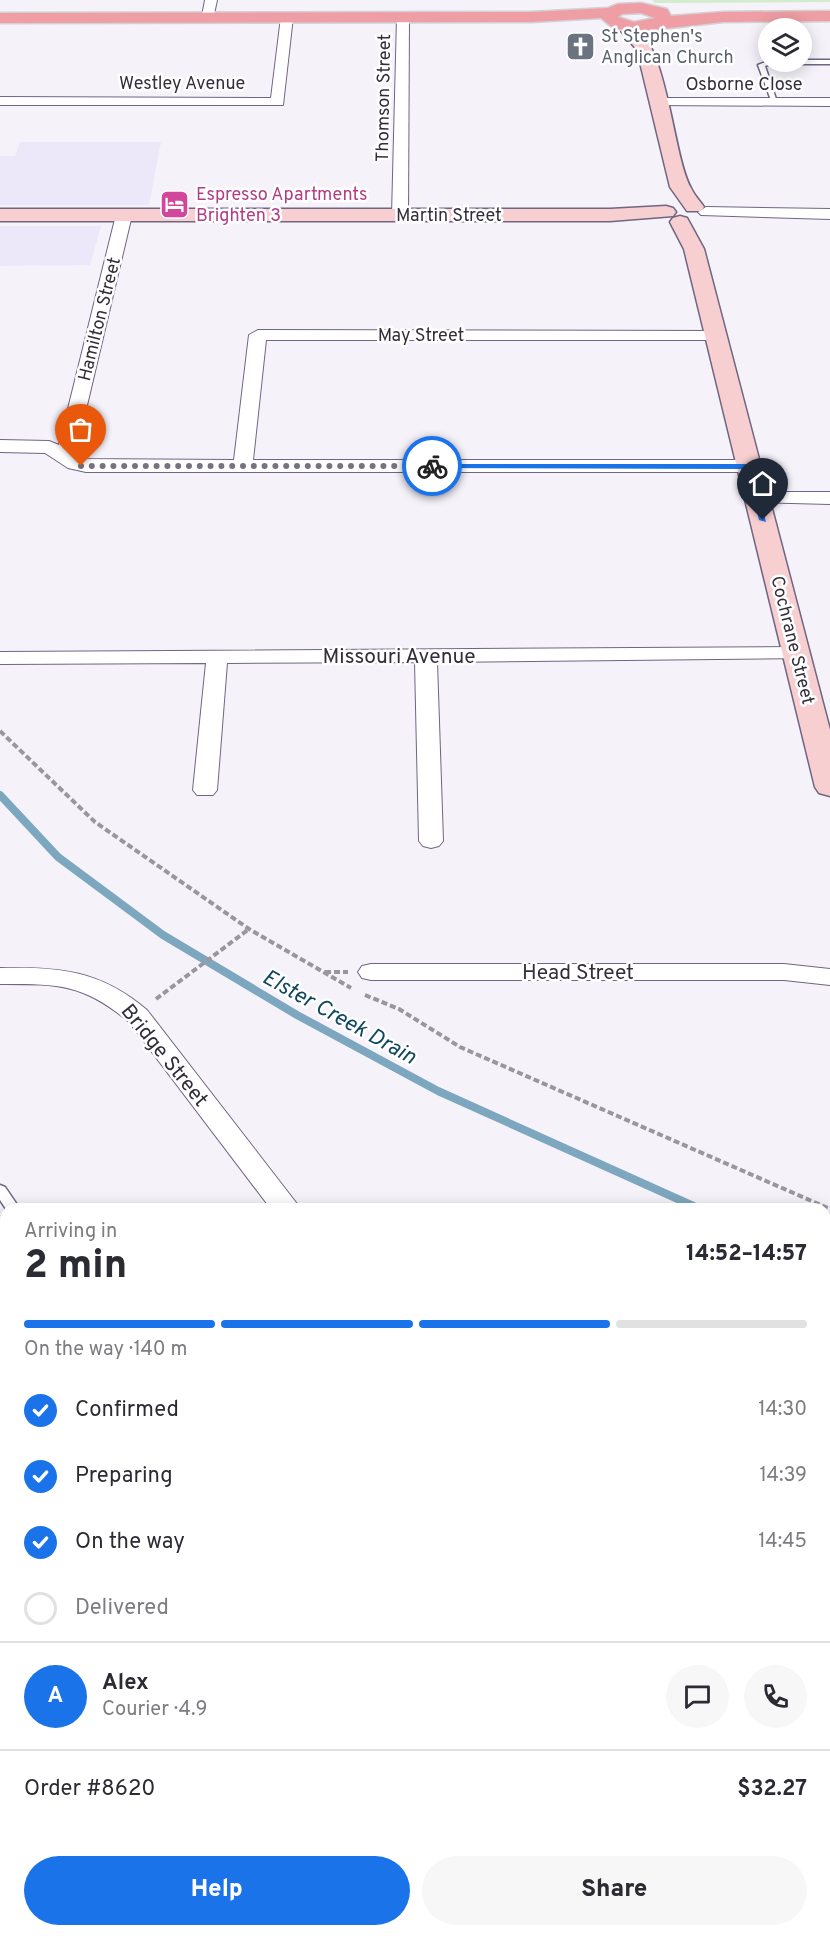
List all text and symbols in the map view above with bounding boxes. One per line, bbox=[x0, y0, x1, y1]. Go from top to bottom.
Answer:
map controls bbox=[758, 18, 812, 72]
button: layers bbox=[758, 18, 812, 72]
place label: St Stephen's Anglican Church bbox=[601, 26, 734, 70]
church icon: St Stephen's Anglican Church bbox=[564, 30, 596, 62]
street label: Thomson Street bbox=[372, 34, 397, 162]
street label: Westley Avenue bbox=[119, 73, 245, 96]
street label: Osborne Close bbox=[686, 74, 802, 97]
place label: Espresso Apartments Brighten 3 bbox=[196, 184, 367, 228]
hotel icon: Espresso Apartments Brighten 3 bbox=[159, 188, 191, 220]
street label: Martin Street bbox=[396, 205, 502, 228]
street label: Hamilton Street bbox=[74, 255, 127, 384]
street label: May Street bbox=[378, 325, 464, 348]
pin bbox=[55, 404, 106, 466]
icon: bag bbox=[64, 413, 97, 446]
courier bbox=[402, 436, 462, 496]
icon: bike bbox=[416, 450, 449, 483]
pin bbox=[737, 458, 788, 520]
icon: home bbox=[746, 467, 779, 500]
street label: Cochrane Street bbox=[764, 574, 819, 707]
street label: Missouri Avenue bbox=[322, 644, 476, 671]
street label: Head Street bbox=[522, 960, 634, 987]
water label: Elster Creek Drain bbox=[257, 965, 421, 1072]
street label: Bridge Street bbox=[114, 999, 214, 1113]
text: Arriving in bbox=[24, 1219, 117, 1245]
text: 14:52–14:57 bbox=[686, 1241, 807, 1268]
text: 2 min bbox=[24, 1243, 127, 1292]
text: On the way · 140 m bbox=[24, 1337, 187, 1363]
icon: check bbox=[24, 1394, 57, 1427]
text: Confirmed bbox=[75, 1397, 179, 1424]
text: 14:30 bbox=[758, 1397, 807, 1423]
icon: check bbox=[24, 1460, 57, 1493]
text: Preparing bbox=[75, 1463, 173, 1490]
text: 14:39 bbox=[759, 1463, 807, 1489]
icon: check bbox=[24, 1526, 57, 1559]
text: On the way bbox=[75, 1529, 185, 1556]
text: 14:45 bbox=[758, 1529, 807, 1555]
text: Delivered bbox=[75, 1595, 169, 1622]
button: chat bbox=[666, 1665, 729, 1728]
button: phone bbox=[744, 1665, 807, 1728]
text: Alex bbox=[102, 1670, 149, 1697]
text: A bbox=[48, 1683, 63, 1710]
text: Courier · 4.9 bbox=[102, 1697, 207, 1723]
text: Order #8620 bbox=[24, 1776, 156, 1803]
text: $32.27 bbox=[737, 1776, 807, 1803]
button: Help bbox=[24, 1856, 410, 1925]
button: Share bbox=[422, 1856, 807, 1925]

